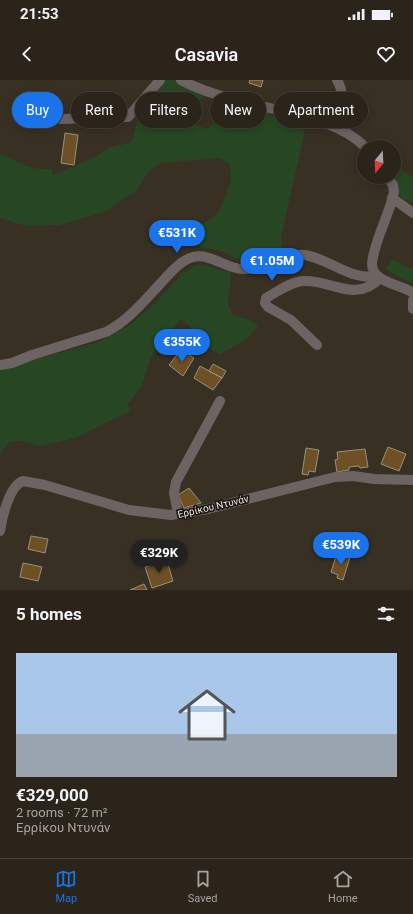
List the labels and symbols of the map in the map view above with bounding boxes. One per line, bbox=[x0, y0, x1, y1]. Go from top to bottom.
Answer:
north arrow bbox=[357, 140, 401, 184]
pin: €531K bbox=[149, 220, 205, 254]
pin: €1.05M bbox=[239, 248, 305, 282]
pin: €355K bbox=[154, 329, 210, 363]
street label: Ερρίκου Ντυνάν bbox=[177, 493, 250, 520]
pin: €539K bbox=[313, 532, 369, 566]
pin: €329K bbox=[131, 540, 187, 574]

